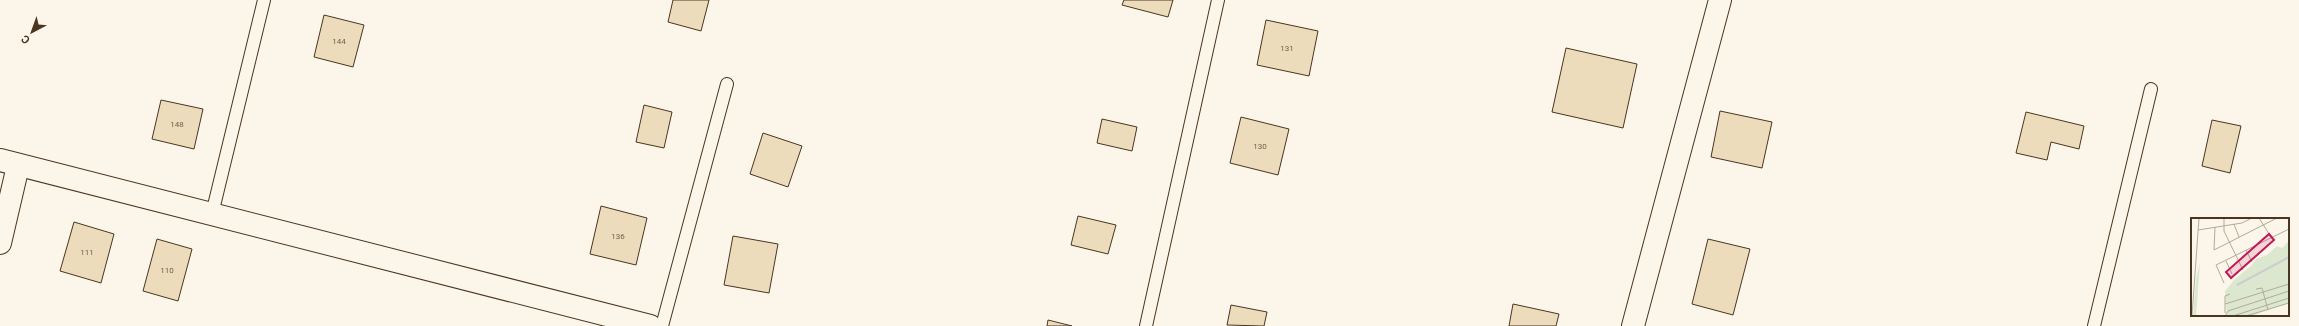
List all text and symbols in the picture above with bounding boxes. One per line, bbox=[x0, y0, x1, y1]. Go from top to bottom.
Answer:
north arrow bbox=[12, 12, 52, 52]
text: С bbox=[19, 32, 33, 46]
house number: 144 bbox=[332, 37, 346, 46]
house number: 131 bbox=[1280, 44, 1294, 53]
house number: 148 bbox=[170, 120, 184, 129]
house number: 130 bbox=[1253, 142, 1267, 151]
inset map bbox=[2191, 218, 2289, 316]
house number: 136 bbox=[611, 232, 625, 241]
house number: 111 bbox=[80, 248, 94, 257]
house number: 110 bbox=[160, 266, 174, 275]

